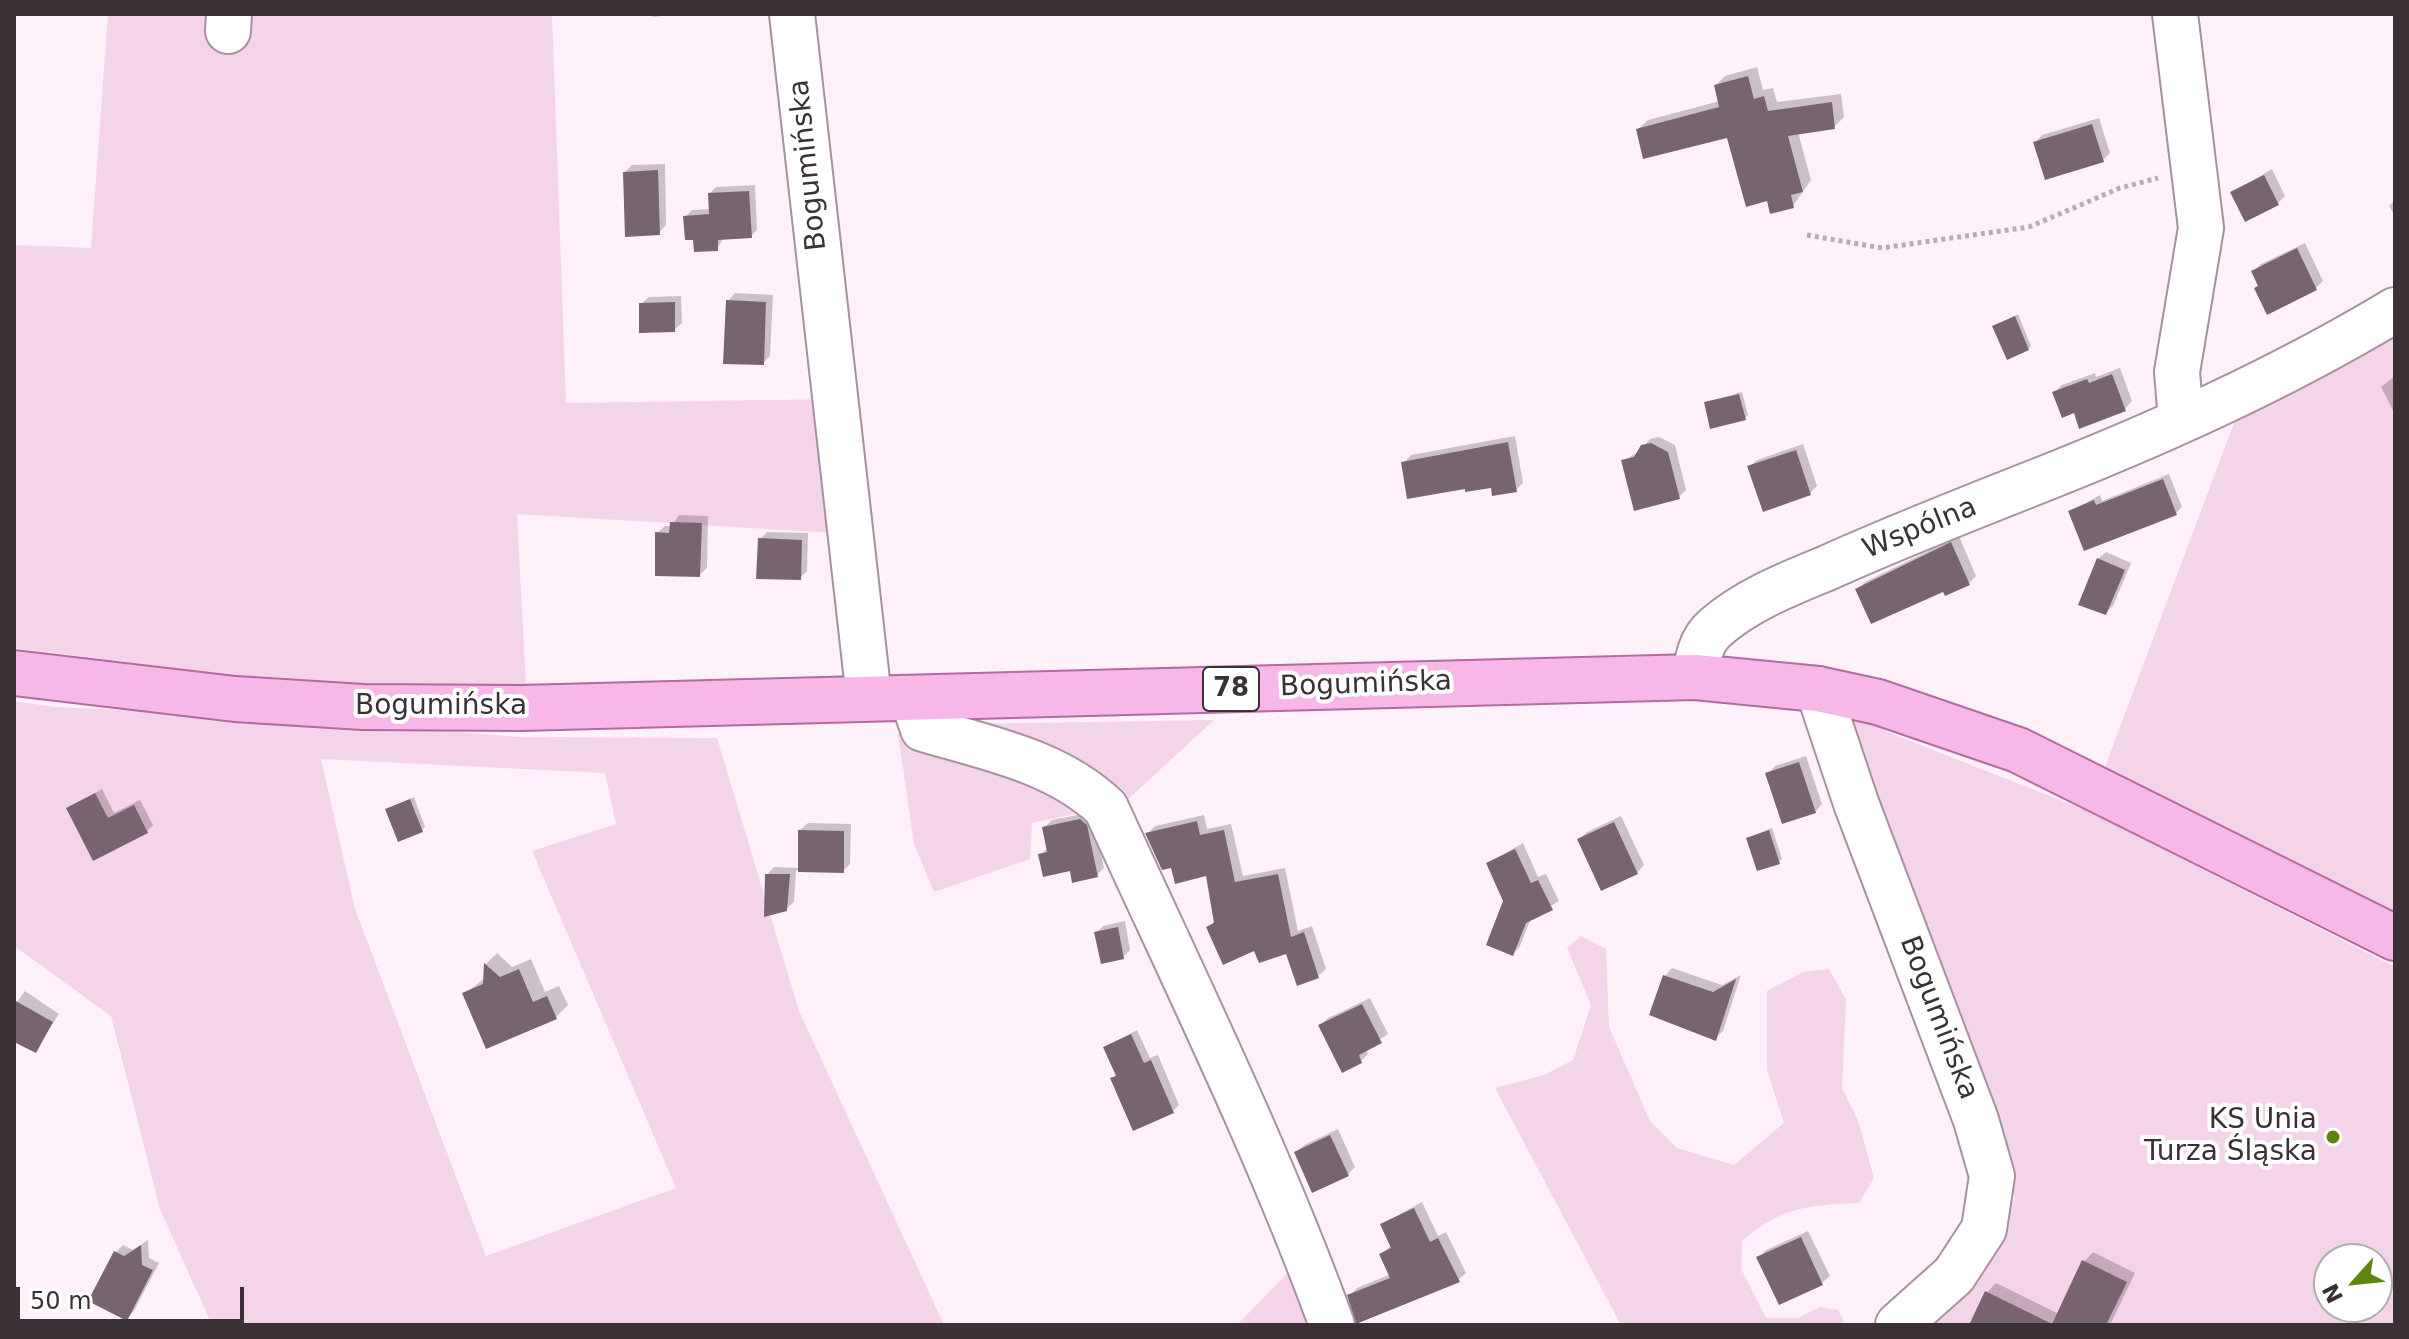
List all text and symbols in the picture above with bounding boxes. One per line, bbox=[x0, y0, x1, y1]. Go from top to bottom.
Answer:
street label: Bogumińska bbox=[783, 78, 835, 252]
street label: Wspólna bbox=[1858, 491, 1982, 567]
street label: Bogumińska bbox=[1279, 665, 1453, 705]
road number: 78 bbox=[1203, 667, 1259, 711]
street label: Bogumińska bbox=[355, 690, 527, 724]
street label: Bogumińska bbox=[1891, 932, 1985, 1104]
place label: KS Unia Turza Śląska bbox=[2144, 1104, 2317, 1170]
marker: KS Unia Turza Śląska bbox=[2324, 1128, 2342, 1146]
north arrow bbox=[2313, 1243, 2393, 1323]
scale bar bbox=[20, 1271, 248, 1321]
text: N bbox=[2318, 1279, 2348, 1307]
text: 50 m bbox=[30, 1287, 92, 1315]

